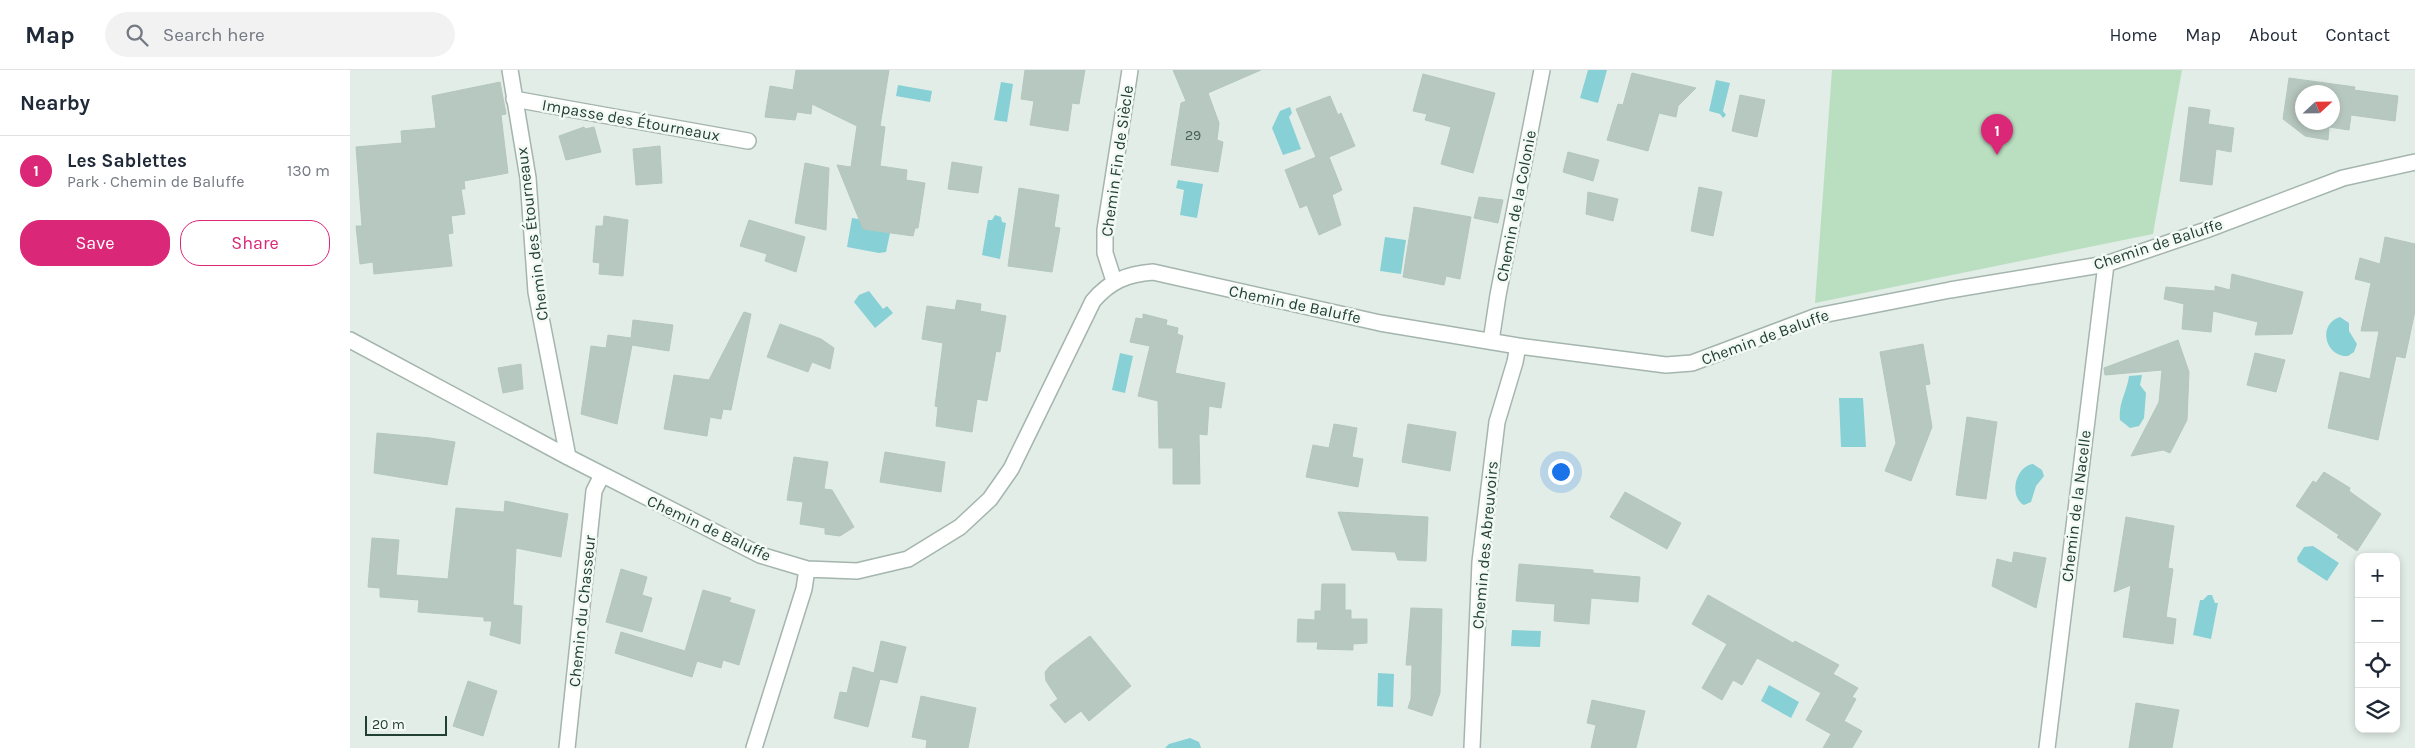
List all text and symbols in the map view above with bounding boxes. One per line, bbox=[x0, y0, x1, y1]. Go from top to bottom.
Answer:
search box bbox=[105, 12, 455, 57]
text: Map bbox=[25, 21, 75, 49]
icon: search bbox=[123, 21, 151, 49]
text: Search here bbox=[163, 24, 265, 46]
text: Home bbox=[2109, 24, 2157, 46]
text: Map bbox=[2185, 24, 2221, 46]
text: About bbox=[2249, 24, 2298, 46]
text: Contact bbox=[2326, 24, 2390, 46]
street label: Chemin Fin de Siècle bbox=[1097, 84, 1137, 238]
north arrow bbox=[2295, 85, 2340, 130]
text: Nearby bbox=[20, 91, 90, 115]
street label: Impasse des Étourneaux bbox=[541, 95, 721, 145]
pin: 1 bbox=[1981, 114, 2013, 155]
house number: 29 bbox=[1185, 127, 1201, 144]
street label: Chemin de la Colonie bbox=[1492, 129, 1540, 283]
street label: Chemin des Étourneaux bbox=[512, 146, 552, 322]
text: Les Sablettes bbox=[67, 150, 187, 172]
text: 1 bbox=[33, 161, 39, 180]
text: 130 m bbox=[287, 161, 330, 180]
text: Park · Chemin de Baluffe bbox=[67, 172, 244, 191]
street label: Chemin de Baluffe bbox=[2091, 214, 2225, 274]
button: Save bbox=[20, 220, 170, 266]
button: Share bbox=[180, 220, 330, 266]
street label: Chemin de Baluffe bbox=[1227, 281, 1363, 327]
street label: Chemin de Baluffe bbox=[1699, 305, 1831, 369]
street label: Chemin de la Nacelle bbox=[2057, 429, 2095, 583]
your location bbox=[1548, 459, 1574, 485]
street label: Chemin des Abreuvoirs bbox=[1468, 460, 1502, 630]
street label: Chemin de Baluffe bbox=[644, 491, 774, 565]
street label: Chemin du Chasseur bbox=[565, 534, 599, 688]
map controls bbox=[2355, 553, 2400, 733]
button: + bbox=[2355, 553, 2400, 598]
button: − bbox=[2355, 598, 2400, 643]
button: locate bbox=[2355, 643, 2400, 688]
button: layers bbox=[2355, 688, 2400, 733]
scale bar bbox=[365, 713, 448, 736]
text: 20 m bbox=[372, 716, 405, 733]

